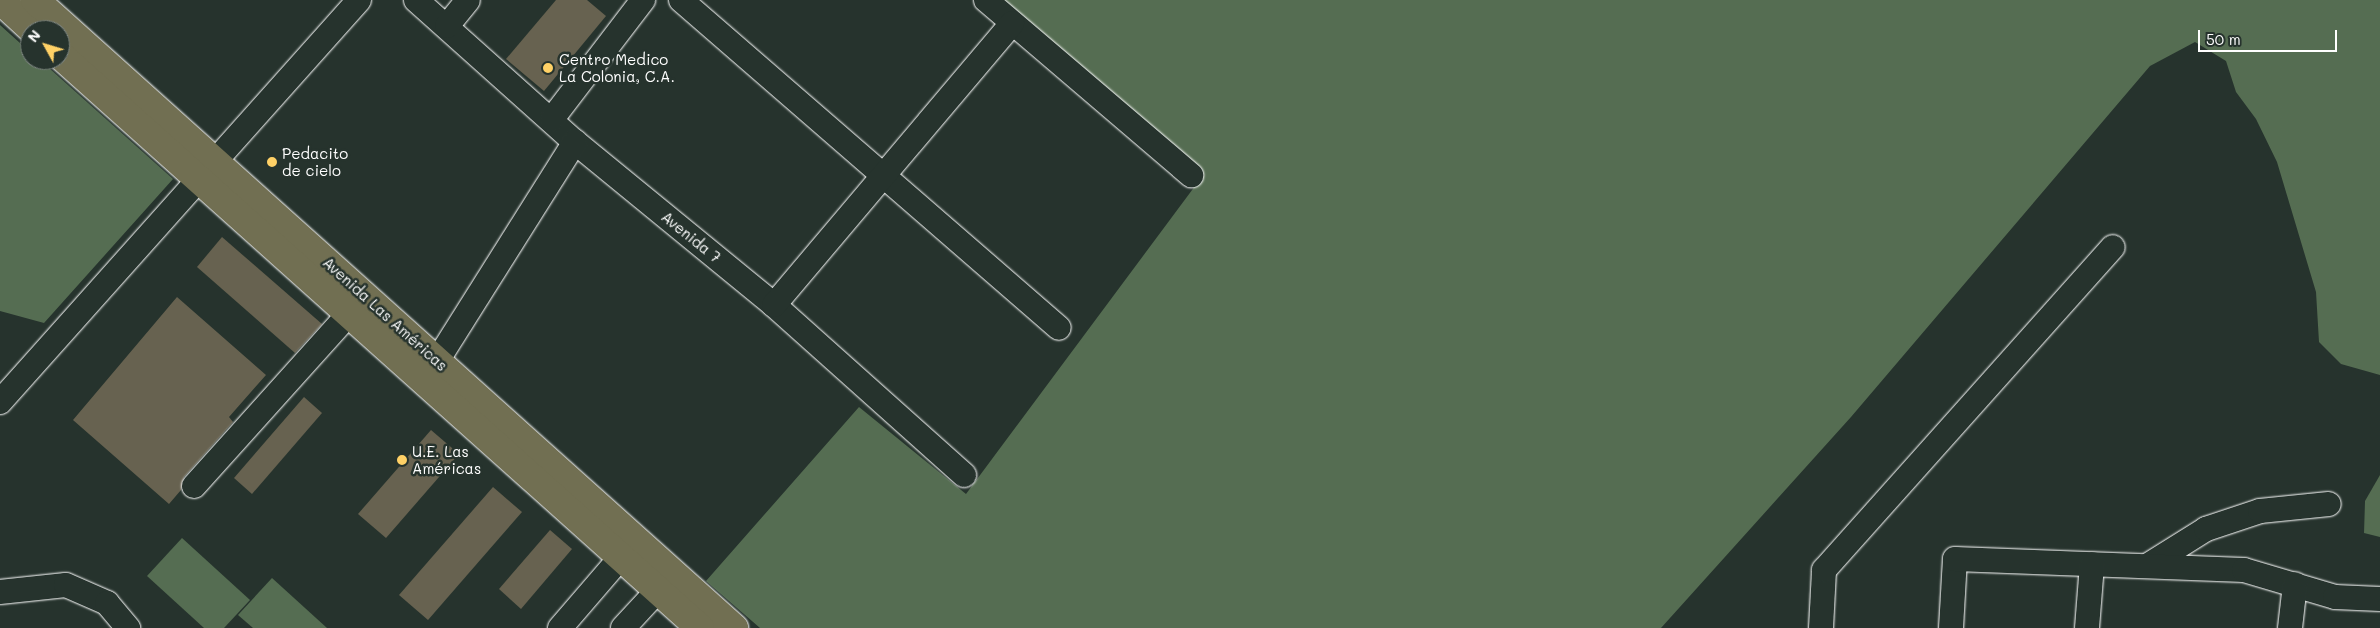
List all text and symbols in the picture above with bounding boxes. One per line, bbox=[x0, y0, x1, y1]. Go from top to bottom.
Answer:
north arrow bbox=[20, 20, 70, 70]
scale bar bbox=[2200, 20, 2339, 52]
text: N bbox=[23, 26, 44, 46]
text: 50 m bbox=[2206, 29, 2241, 49]
place label: Centro Medico La Colonia, C.A. bbox=[559, 50, 675, 85]
marker: Centro Medico La Colonia, C.A. bbox=[541, 61, 555, 75]
place label: Pedacito de cielo bbox=[282, 144, 348, 179]
marker: Pedacito de cielo bbox=[266, 156, 278, 168]
street label: Avenida 7 bbox=[658, 208, 724, 266]
street label: Avenida Las Américas bbox=[319, 253, 451, 375]
place label: U.E. Las Américas bbox=[412, 442, 481, 477]
marker: U.E. Las Américas bbox=[396, 454, 408, 466]

